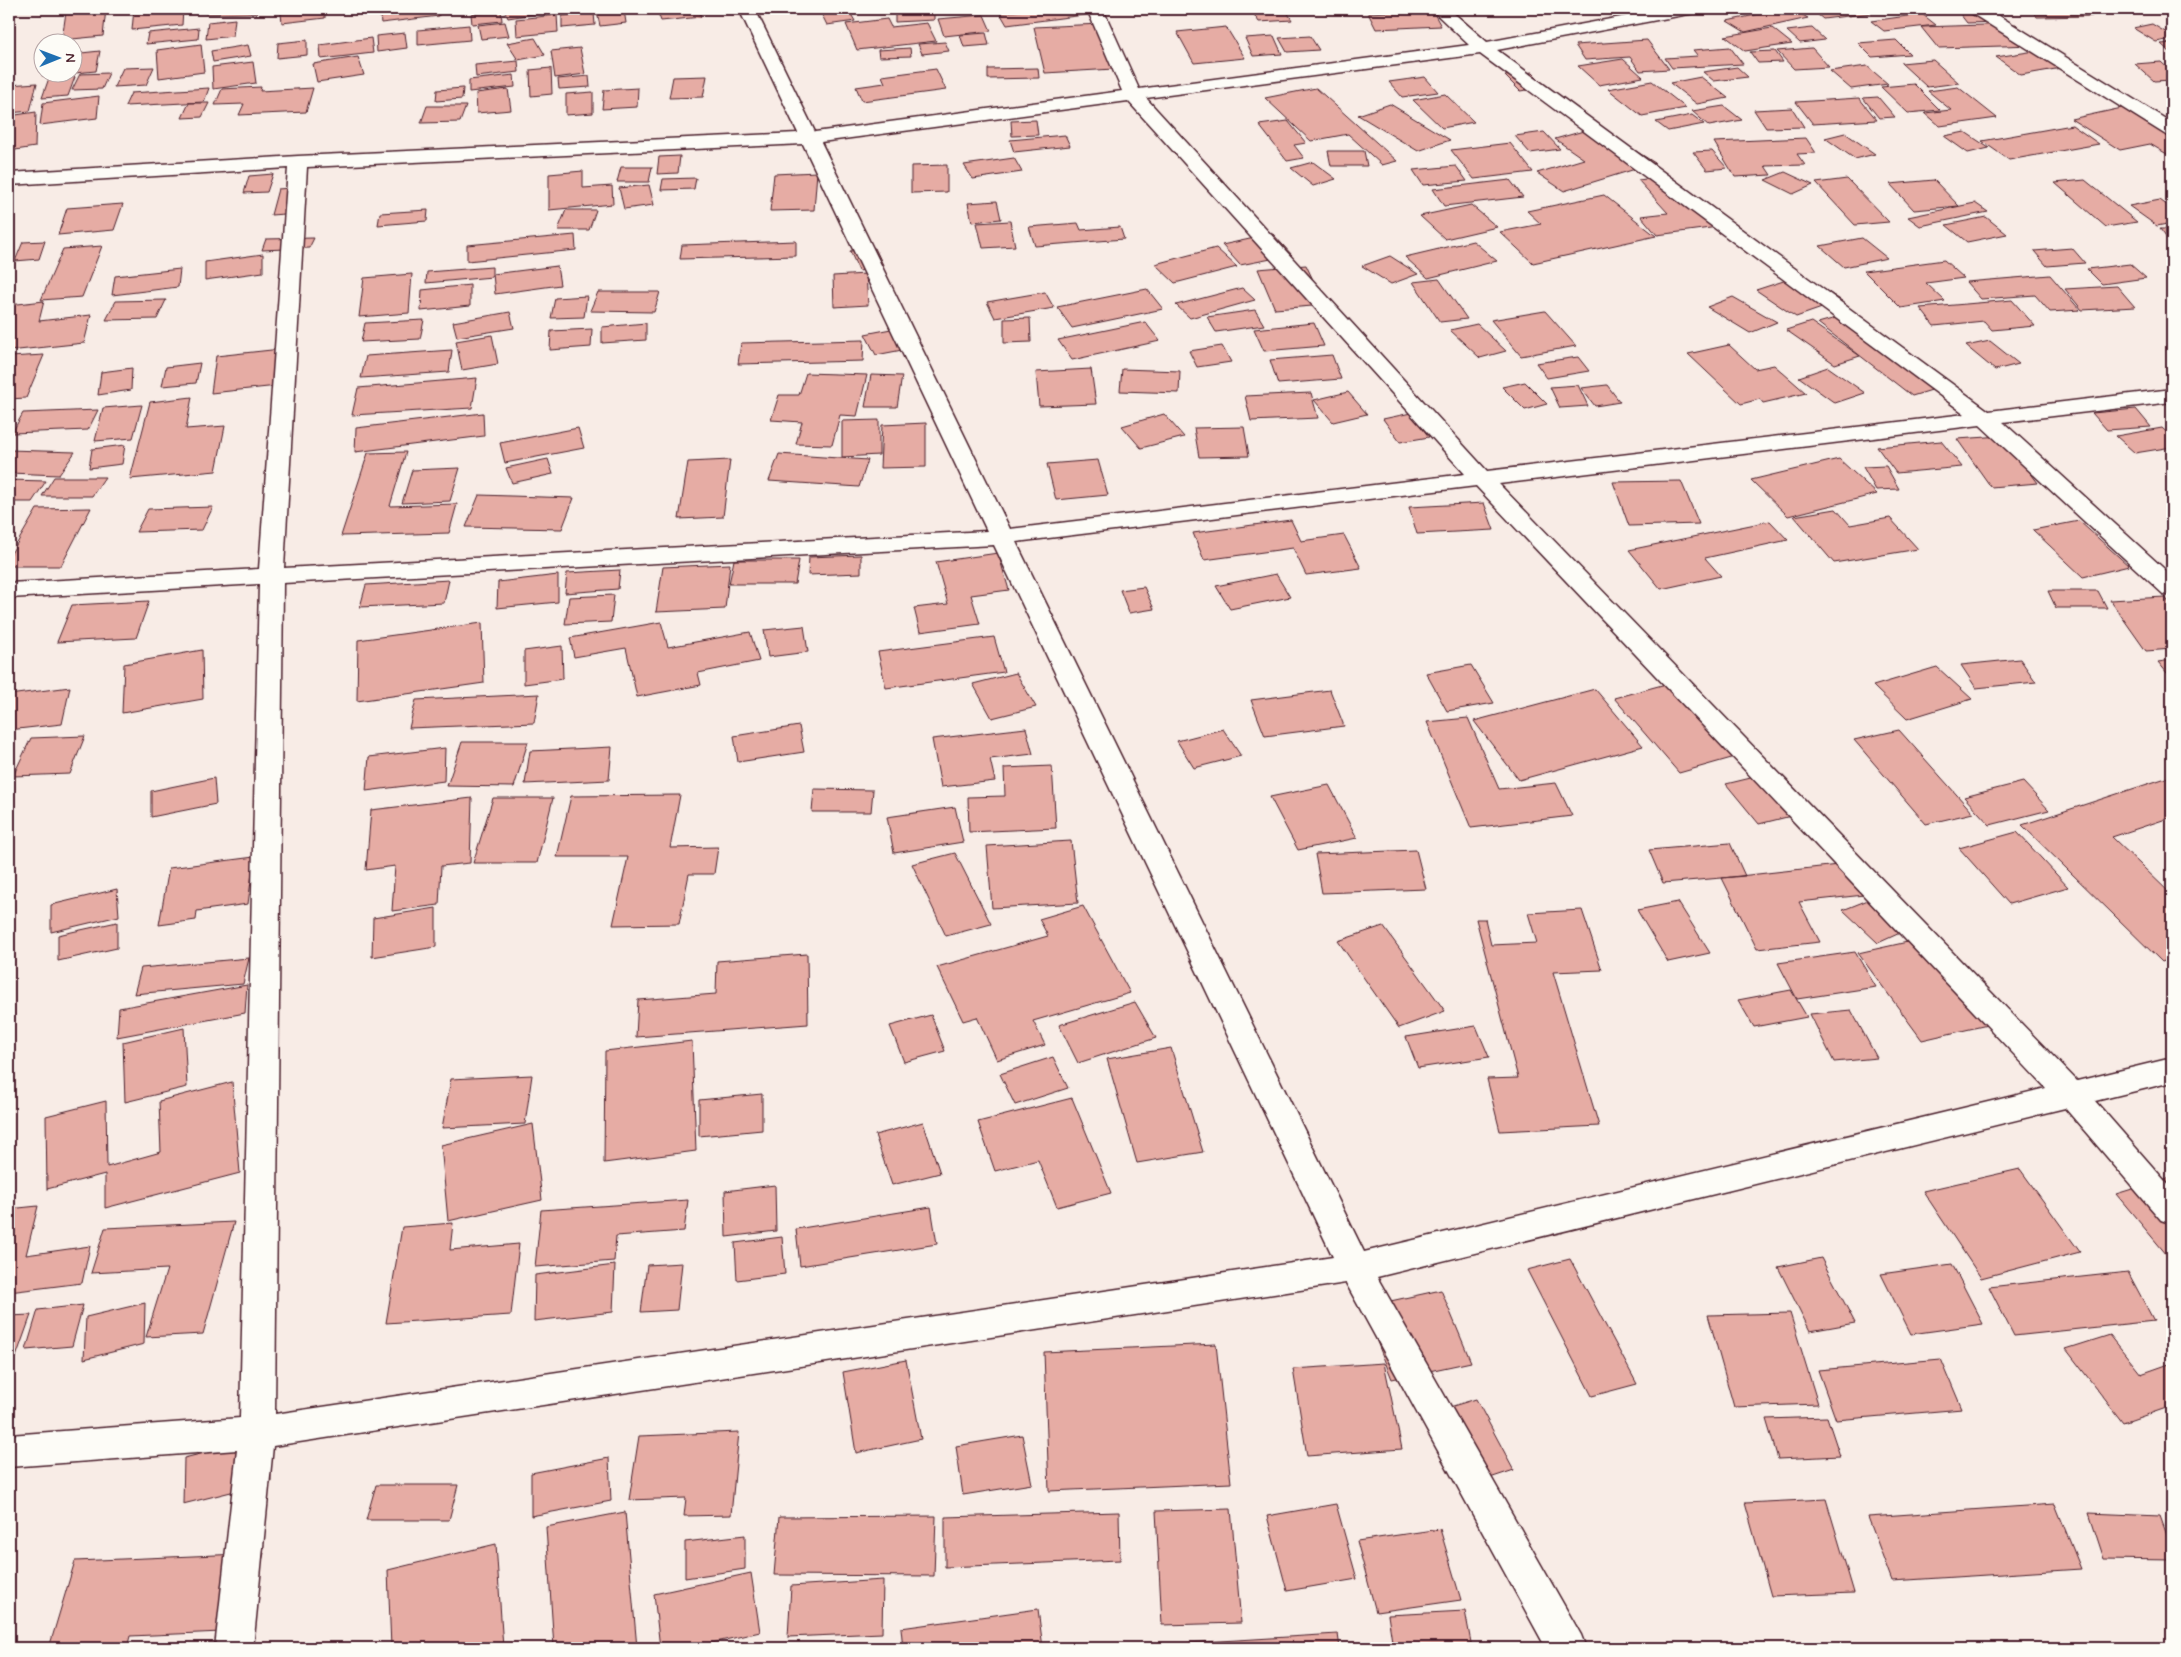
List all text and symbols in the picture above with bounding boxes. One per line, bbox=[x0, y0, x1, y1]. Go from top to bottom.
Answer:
north arrow bbox=[32, 32, 82, 82]
text: N bbox=[61, 53, 79, 63]

